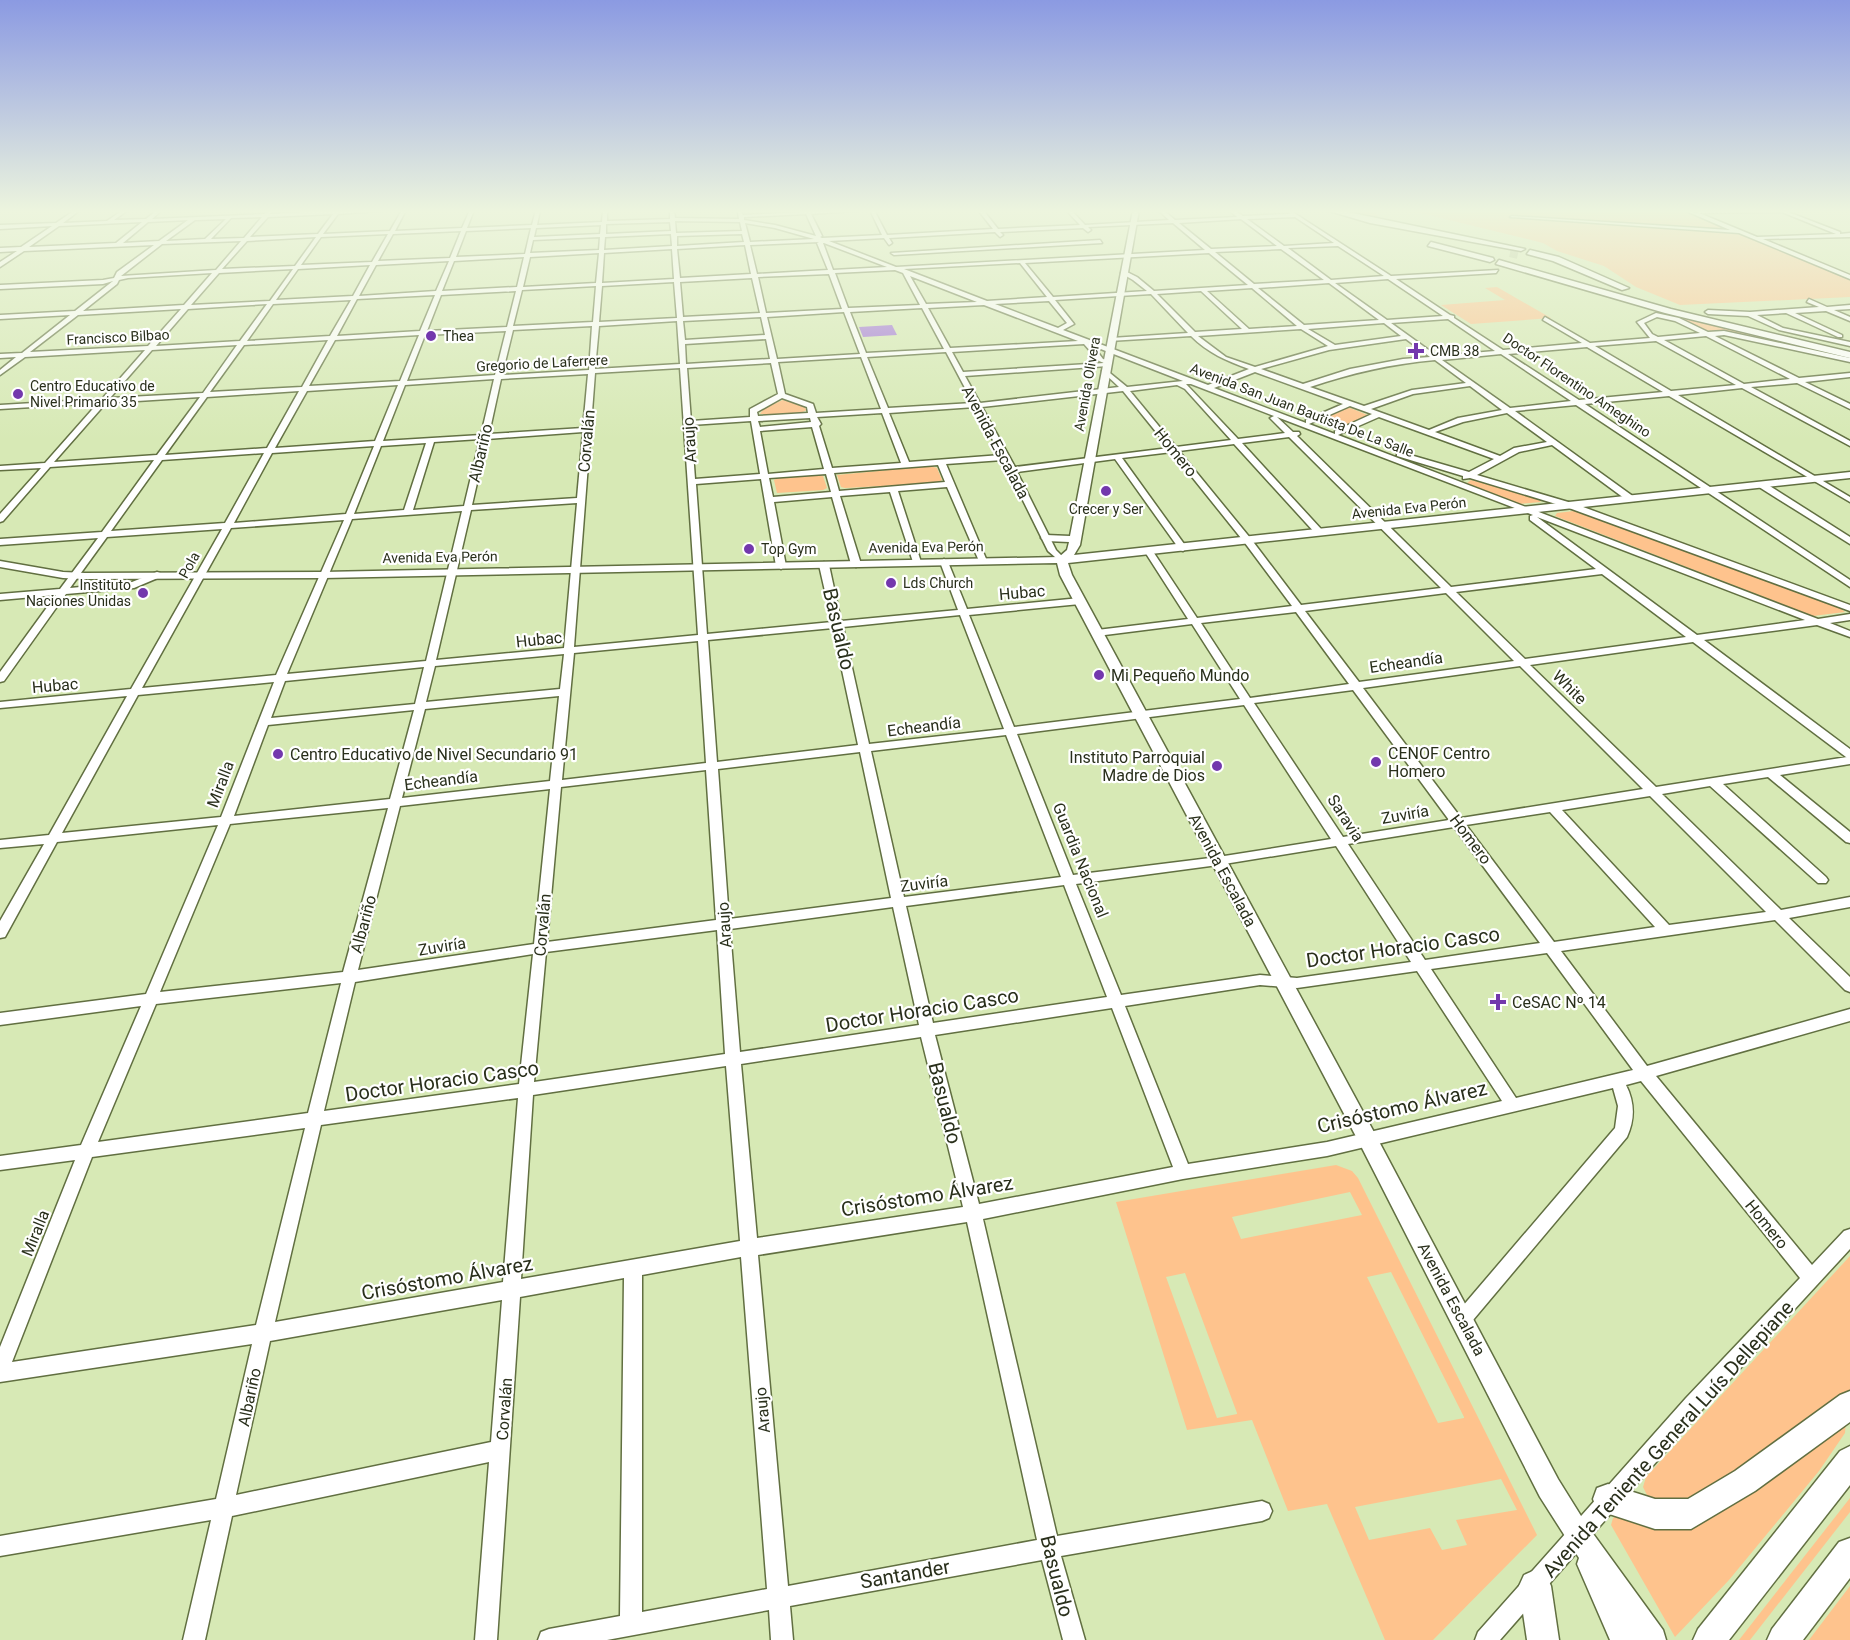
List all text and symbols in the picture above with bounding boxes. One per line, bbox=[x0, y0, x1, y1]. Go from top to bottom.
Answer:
street label: Francisco Bilbao bbox=[66, 326, 170, 348]
place label: Thea bbox=[443, 328, 474, 344]
marker: Thea bbox=[424, 329, 438, 343]
street label: Doctor Florentino Ameghino bbox=[1500, 330, 1654, 440]
street label: Avenida Olivera bbox=[1071, 336, 1103, 432]
marker: CMB 38 bbox=[1407, 342, 1425, 360]
place label: CMB 38 bbox=[1430, 343, 1479, 359]
street label: Gregorio de Laferrere bbox=[476, 352, 608, 374]
street label: Avenida San Juan Bautista De La Salle bbox=[1188, 360, 1416, 460]
place label: Centro Educativo de Nivel Primario 35 bbox=[30, 378, 155, 410]
street label: Avenida Escalada bbox=[958, 382, 1033, 502]
marker: Centro Educativo de Nivel Primario 35 bbox=[11, 387, 25, 401]
street label: Corvalán bbox=[574, 409, 599, 473]
street label: Araujo bbox=[678, 416, 701, 464]
street label: Albariño bbox=[465, 422, 496, 484]
street label: Homero bbox=[1150, 424, 1201, 481]
marker: Crecer y Ser bbox=[1099, 484, 1113, 498]
street label: Avenida Eva Perón bbox=[1351, 494, 1467, 522]
place label: Crecer y Ser bbox=[1069, 501, 1144, 517]
street label: Avenida Eva Perón bbox=[868, 538, 984, 556]
place label: Top Gym bbox=[761, 541, 816, 557]
marker: Top Gym bbox=[742, 542, 756, 556]
street label: Avenida Eva Perón bbox=[382, 548, 498, 566]
street label: Pola bbox=[175, 549, 203, 581]
place label: Lds Church bbox=[903, 575, 973, 591]
marker: Lds Church bbox=[884, 576, 898, 590]
place label: Instituto Naciones Unidas bbox=[26, 577, 131, 609]
street label: Hubac bbox=[998, 581, 1046, 604]
marker: Instituto Naciones Unidas bbox=[136, 586, 150, 600]
street label: Basualdo bbox=[818, 586, 860, 672]
street label: Hubac bbox=[515, 628, 563, 651]
street label: Echeandía bbox=[1368, 648, 1444, 677]
place label: Mi Pequeño Mundo bbox=[1111, 666, 1249, 685]
street label: White bbox=[1549, 666, 1591, 708]
marker: Mi Pequeño Mundo bbox=[1092, 668, 1106, 682]
street label: Hubac bbox=[31, 674, 79, 697]
street label: Echeandía bbox=[886, 713, 962, 740]
place label: CENOF Centro Homero bbox=[1388, 744, 1490, 781]
place label: Centro Educativo de Nivel Secundario 91 bbox=[290, 745, 578, 764]
marker: Centro Educativo de Nivel Secundario 91 bbox=[271, 747, 285, 761]
place label: Instituto Parroquial Madre de Dios bbox=[1069, 748, 1205, 785]
marker: CENOF Centro Homero bbox=[1369, 755, 1383, 769]
street label: Miralla bbox=[203, 758, 238, 810]
marker: Instituto Parroquial Madre de Dios bbox=[1210, 759, 1224, 773]
street label: Echeandía bbox=[403, 767, 479, 794]
street label: Saravia bbox=[1323, 791, 1368, 845]
street label: Guardia Nacional bbox=[1049, 800, 1112, 920]
street label: Zuviría bbox=[1380, 801, 1430, 828]
street label: Avenida Escalada bbox=[1185, 810, 1260, 930]
street label: Homero bbox=[1446, 811, 1495, 868]
street label: Zuviría bbox=[899, 871, 949, 896]
street label: Albariño bbox=[347, 893, 380, 955]
street label: Corvalán bbox=[530, 893, 555, 957]
street label: Araujo bbox=[713, 901, 736, 949]
street label: Doctor Horacio Casco bbox=[1305, 922, 1501, 972]
street label: Zuviría bbox=[417, 933, 467, 960]
street label: Doctor Horacio Casco bbox=[824, 983, 1020, 1037]
marker: CeSAC Nº 14 bbox=[1489, 993, 1507, 1011]
place label: CeSAC Nº 14 bbox=[1512, 993, 1606, 1012]
street label: Doctor Horacio Casco bbox=[344, 1056, 540, 1106]
street label: Basualdo bbox=[923, 1060, 967, 1146]
street label: Crisóstomo Álvarez bbox=[1315, 1076, 1489, 1138]
street label: Crisóstomo Álvarez bbox=[839, 1171, 1015, 1221]
street label: Homero bbox=[1741, 1196, 1792, 1253]
street label: Miralla bbox=[18, 1207, 53, 1259]
street label: Avenida Escalada bbox=[1414, 1239, 1489, 1359]
street label: Crisóstomo Álvarez bbox=[359, 1251, 535, 1305]
street label: Avenida Teniente General Luís Dellepiane bbox=[1537, 1296, 1799, 1582]
street label: Albariño bbox=[234, 1366, 265, 1428]
street label: Corvalán bbox=[493, 1377, 516, 1441]
street label: Araujo bbox=[751, 1386, 774, 1434]
street label: Basualdo bbox=[1035, 1533, 1079, 1619]
street label: Santander bbox=[858, 1554, 952, 1594]

